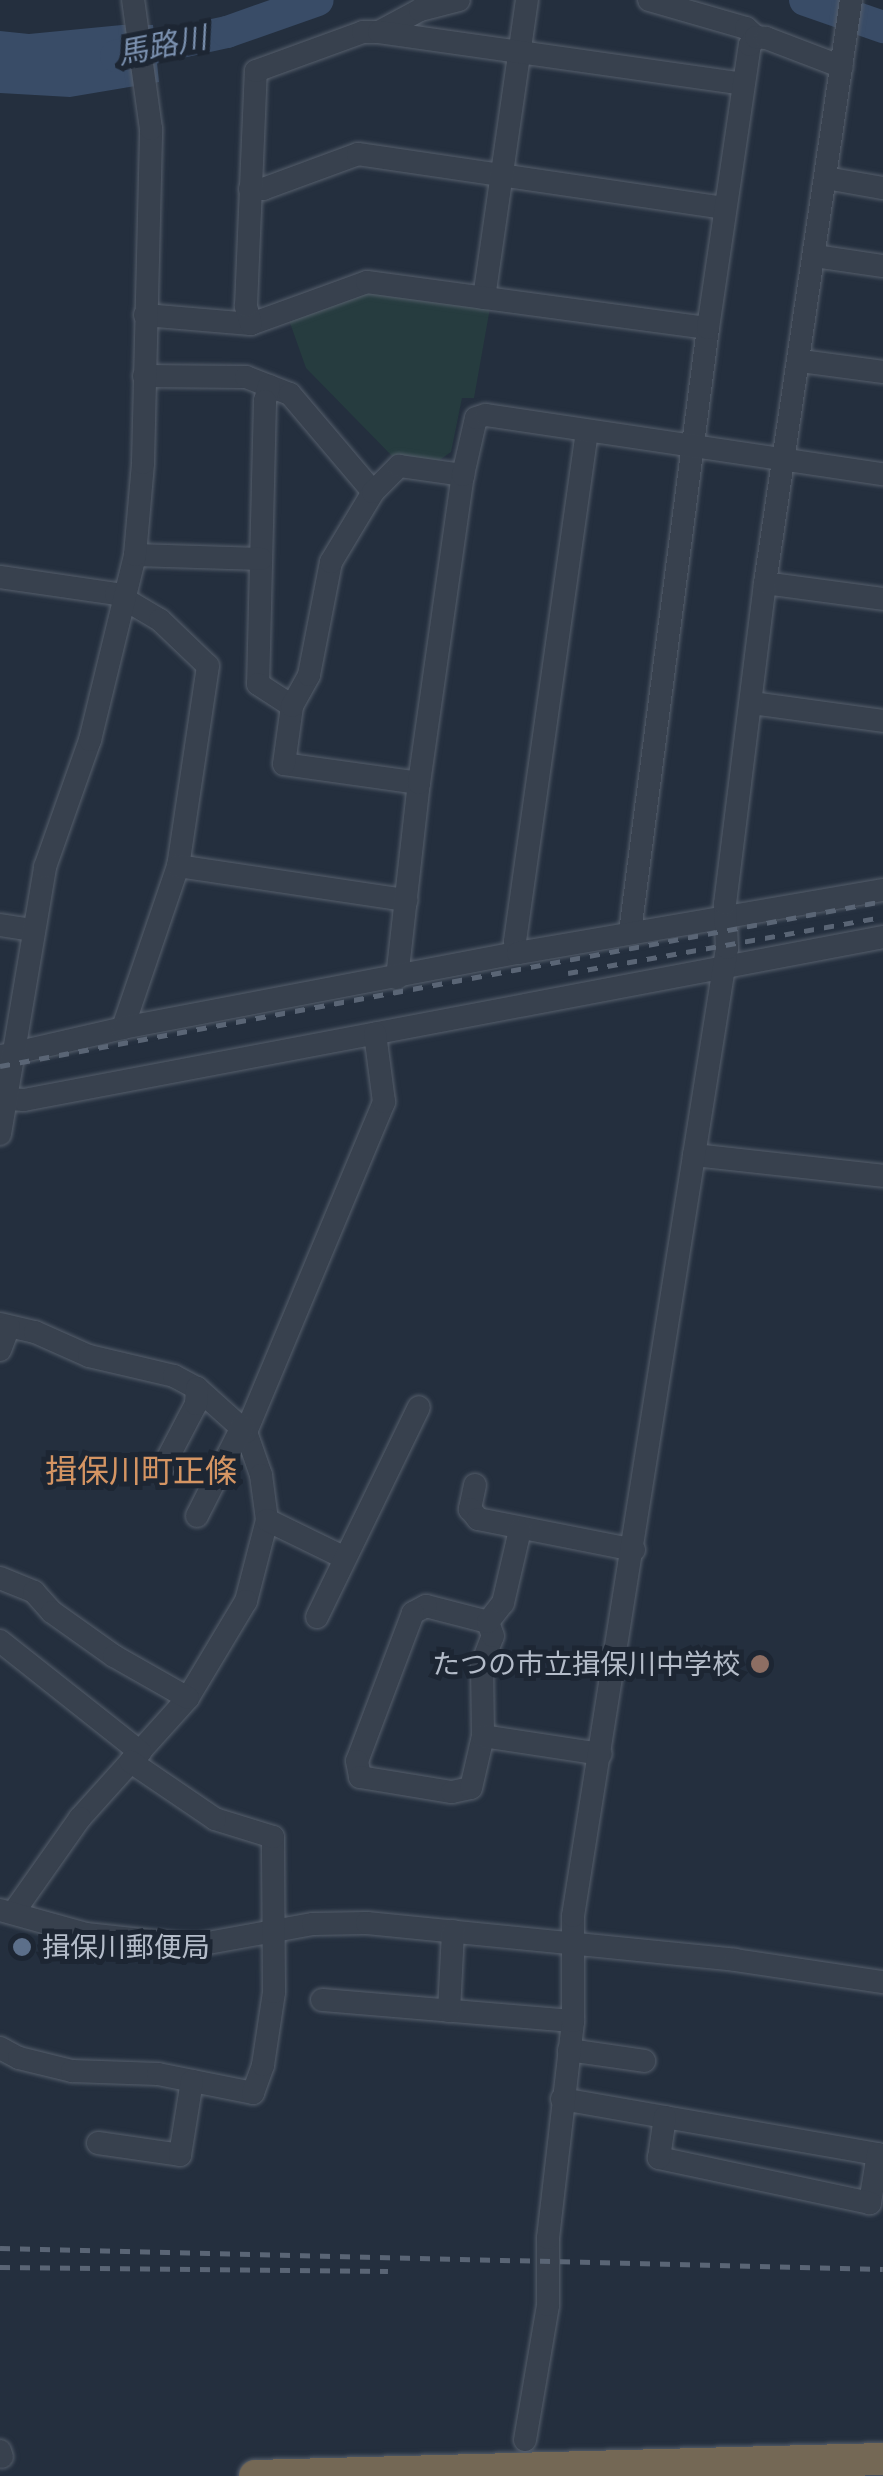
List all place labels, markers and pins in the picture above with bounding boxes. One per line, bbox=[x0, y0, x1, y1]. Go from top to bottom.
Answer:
place label: たつの市立揖保川中学校 bbox=[432, 1647, 740, 1681]
marker: たつの市立揖保川中学校 bbox=[749, 1653, 771, 1675]
place label: 揖保川郵便局 bbox=[42, 1930, 210, 1964]
marker: 揖保川郵便局 bbox=[11, 1936, 33, 1958]

